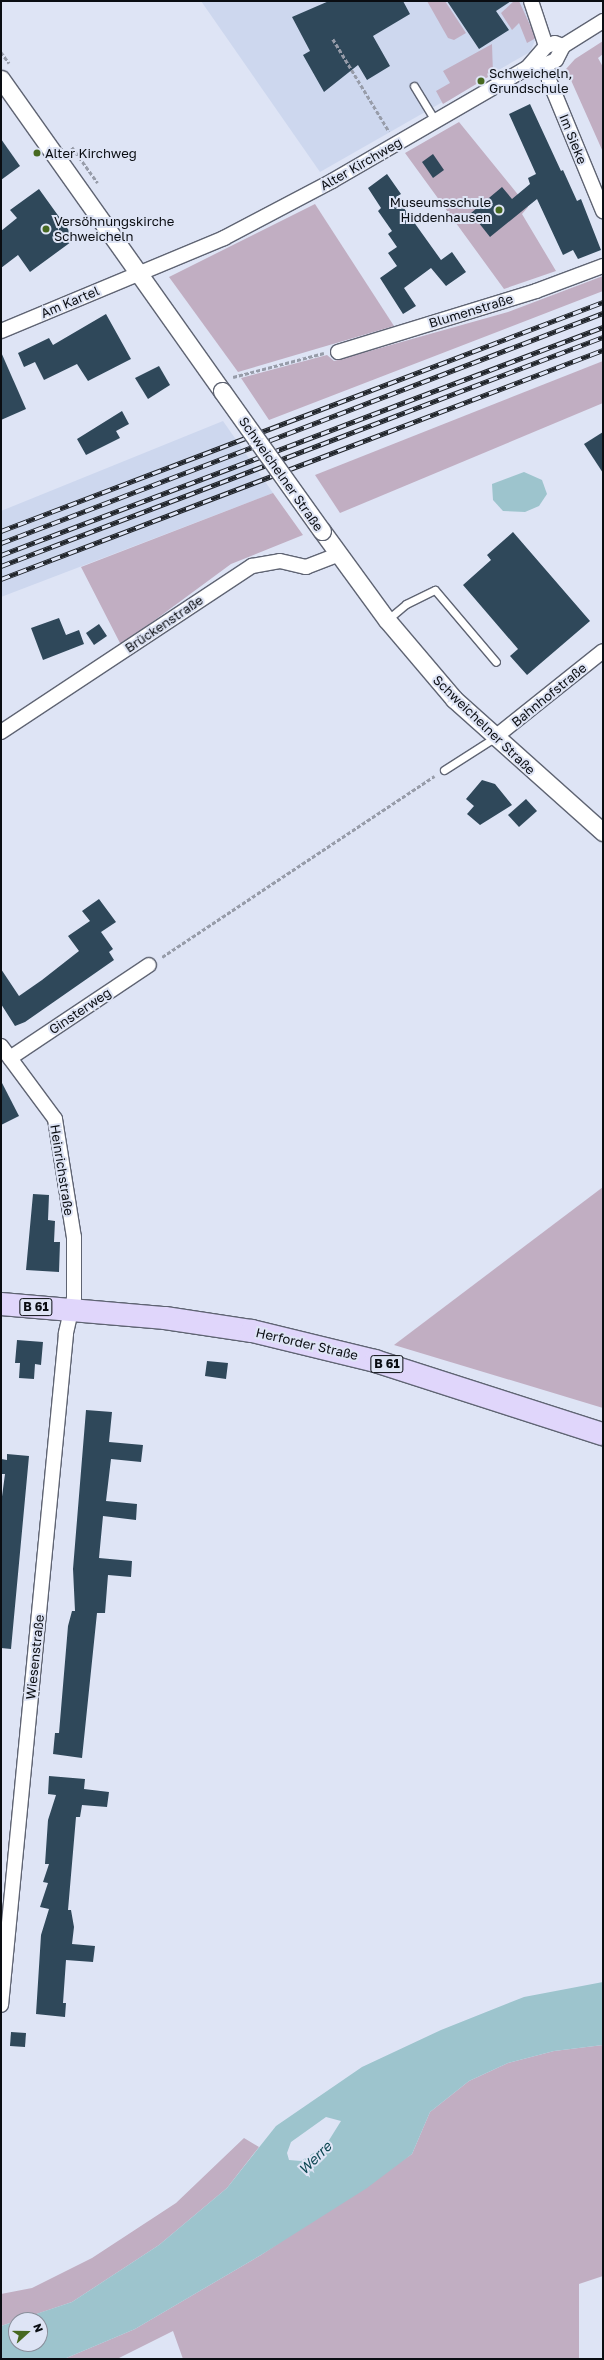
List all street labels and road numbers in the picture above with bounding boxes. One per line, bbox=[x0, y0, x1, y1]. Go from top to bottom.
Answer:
street label: Im Sieke bbox=[556, 112, 590, 166]
street label: Alter Kirchweg bbox=[317, 134, 405, 194]
street label: Am Kartel bbox=[38, 283, 102, 321]
street label: Blumenstraße bbox=[427, 291, 515, 331]
street label: Schweichelner Straße bbox=[236, 414, 326, 534]
street label: Brückenstraße bbox=[122, 592, 206, 656]
street label: Bahnhofstraße bbox=[508, 660, 590, 730]
street label: Schweichelner Straße bbox=[430, 672, 538, 778]
street label: Ginsterweg bbox=[46, 985, 114, 1037]
street label: Heinrichstraße bbox=[47, 1123, 77, 1217]
road number: B 61 bbox=[19, 1297, 53, 1317]
street label: Herforder Straße bbox=[254, 1325, 360, 1363]
road number: B 61 bbox=[370, 1354, 404, 1374]
street label: Wiesenstraße bbox=[23, 1614, 47, 1700]

